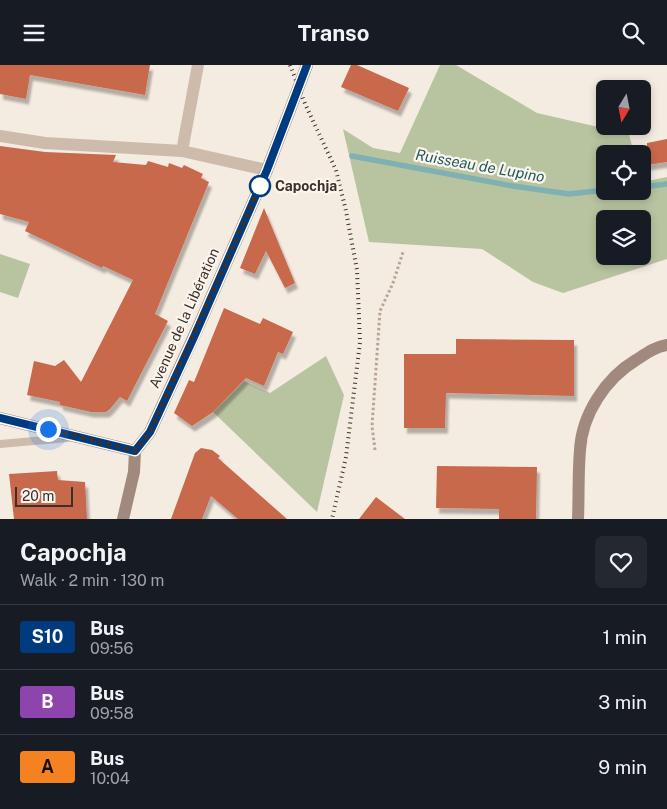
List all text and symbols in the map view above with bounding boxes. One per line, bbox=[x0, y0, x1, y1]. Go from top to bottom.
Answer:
icon: menu bbox=[20, 19, 48, 47]
icon: search bbox=[619, 19, 647, 47]
text: Transo bbox=[298, 20, 369, 46]
north arrow bbox=[596, 80, 651, 135]
map controls bbox=[596, 80, 651, 265]
button: locate bbox=[596, 145, 651, 200]
water label: Ruisseau de Lupino bbox=[414, 146, 546, 185]
marker: Capochja bbox=[249, 175, 271, 197]
place label: Capochja bbox=[275, 178, 337, 194]
button: layers bbox=[596, 210, 651, 265]
street label: Avenue de la Libération bbox=[146, 245, 222, 391]
your location bbox=[36, 417, 61, 442]
scale bar bbox=[15, 484, 72, 507]
text: 20 m bbox=[22, 488, 54, 504]
button: heart bbox=[595, 536, 647, 588]
text: Capochja bbox=[20, 538, 127, 566]
text: Walk · 2 min · 130 m bbox=[20, 571, 164, 590]
text: Bus bbox=[90, 617, 124, 639]
text: S10 bbox=[32, 626, 63, 647]
text: 1 min bbox=[602, 626, 647, 648]
text: 09:56 bbox=[90, 639, 134, 658]
text: Bus bbox=[90, 682, 124, 704]
text: B bbox=[41, 691, 54, 712]
text: 3 min bbox=[598, 691, 647, 713]
text: 09:58 bbox=[90, 704, 134, 723]
text: Bus bbox=[90, 747, 124, 769]
text: A bbox=[41, 756, 54, 777]
text: 9 min bbox=[598, 756, 647, 778]
text: 10:04 bbox=[90, 769, 130, 788]

